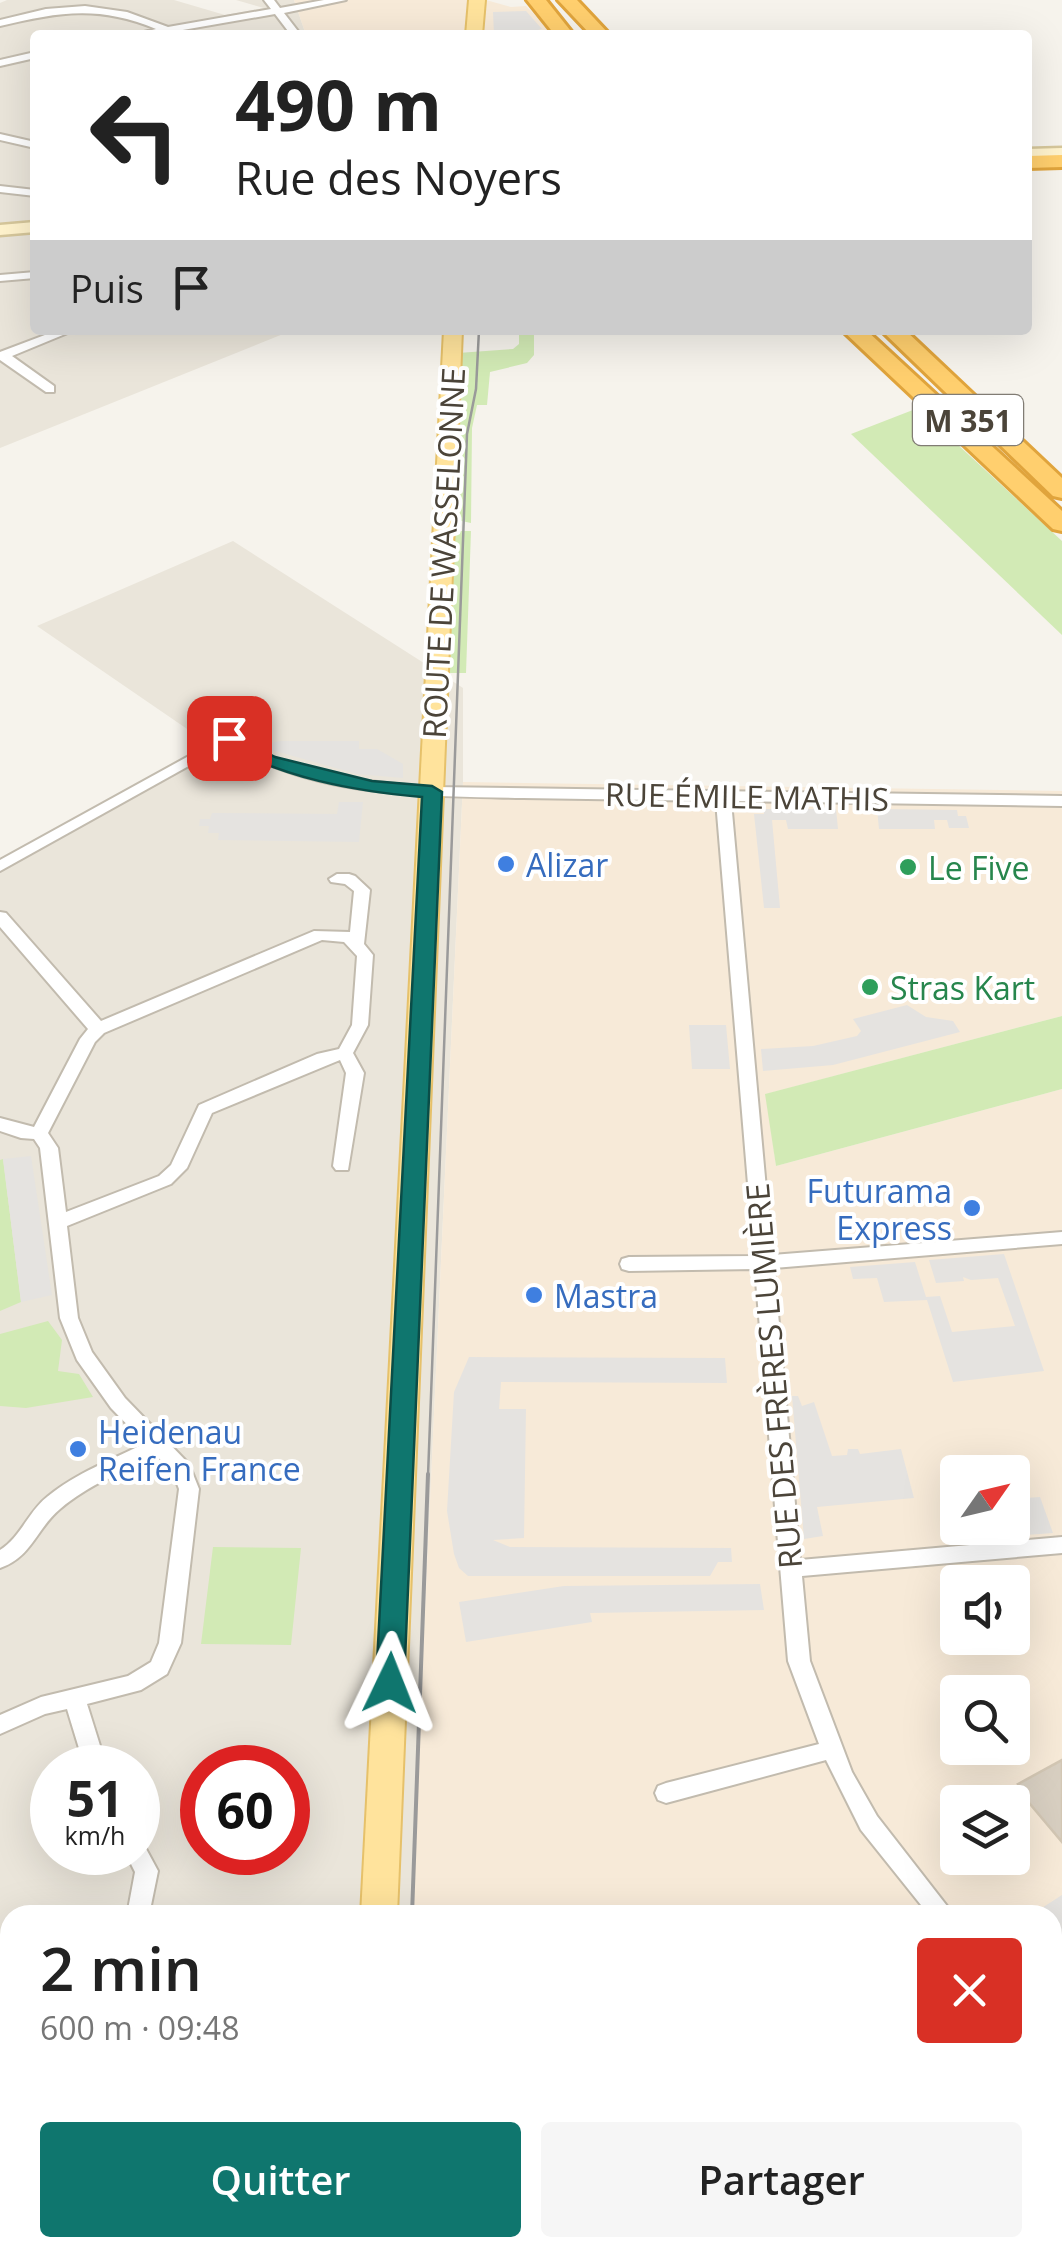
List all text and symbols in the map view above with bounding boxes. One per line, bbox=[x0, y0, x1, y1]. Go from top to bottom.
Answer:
text: 490 m bbox=[235, 56, 442, 152]
icon: left bbox=[70, 70, 200, 200]
text: Rue des Noyers bbox=[235, 147, 562, 208]
icon: arrive bbox=[164, 260, 219, 315]
text: Puis bbox=[70, 262, 144, 314]
street label: ROUTE DE WASSELONNE bbox=[412, 367, 474, 739]
road number: M 351 bbox=[913, 395, 1023, 445]
pin bbox=[187, 696, 272, 781]
icon: arrive bbox=[202, 711, 257, 766]
street label: RUE ÉMILE MATHIS bbox=[605, 772, 889, 820]
place label: Alizar bbox=[526, 843, 608, 886]
place label: Le Five bbox=[928, 846, 1030, 889]
marker: Alizar bbox=[495, 853, 517, 875]
marker: Le Five bbox=[897, 856, 919, 878]
place label: Stras Kart bbox=[890, 966, 1035, 1009]
marker: Stras Kart bbox=[859, 976, 881, 998]
place label: Futurama Express bbox=[807, 1169, 952, 1249]
street label: RUE DES FRÈRES LUMIÈRE bbox=[735, 1182, 811, 1570]
marker: Futurama Express bbox=[961, 1197, 983, 1219]
place label: Mastra bbox=[554, 1274, 658, 1317]
marker: Mastra bbox=[523, 1284, 545, 1306]
place label: Heidenau Reifen France bbox=[98, 1410, 301, 1490]
marker: Heidenau Reifen France bbox=[67, 1438, 89, 1460]
north arrow bbox=[940, 1455, 1030, 1545]
map controls bbox=[940, 1455, 1030, 1875]
button: sound bbox=[940, 1565, 1030, 1655]
position arrow bbox=[338, 1631, 442, 1735]
button: search bbox=[940, 1675, 1030, 1765]
speed limit sign: 60 bbox=[180, 1745, 310, 1875]
text: 51 bbox=[66, 1764, 124, 1832]
button: layers bbox=[940, 1785, 1030, 1875]
text: km/h bbox=[65, 1818, 125, 1852]
text: 2 min bbox=[40, 1927, 202, 2009]
button: close bbox=[917, 1938, 1022, 2043]
text: 600 m · 09:48 bbox=[40, 2006, 239, 2049]
button: Quitter bbox=[40, 2122, 521, 2237]
button: Partager bbox=[541, 2122, 1022, 2237]

